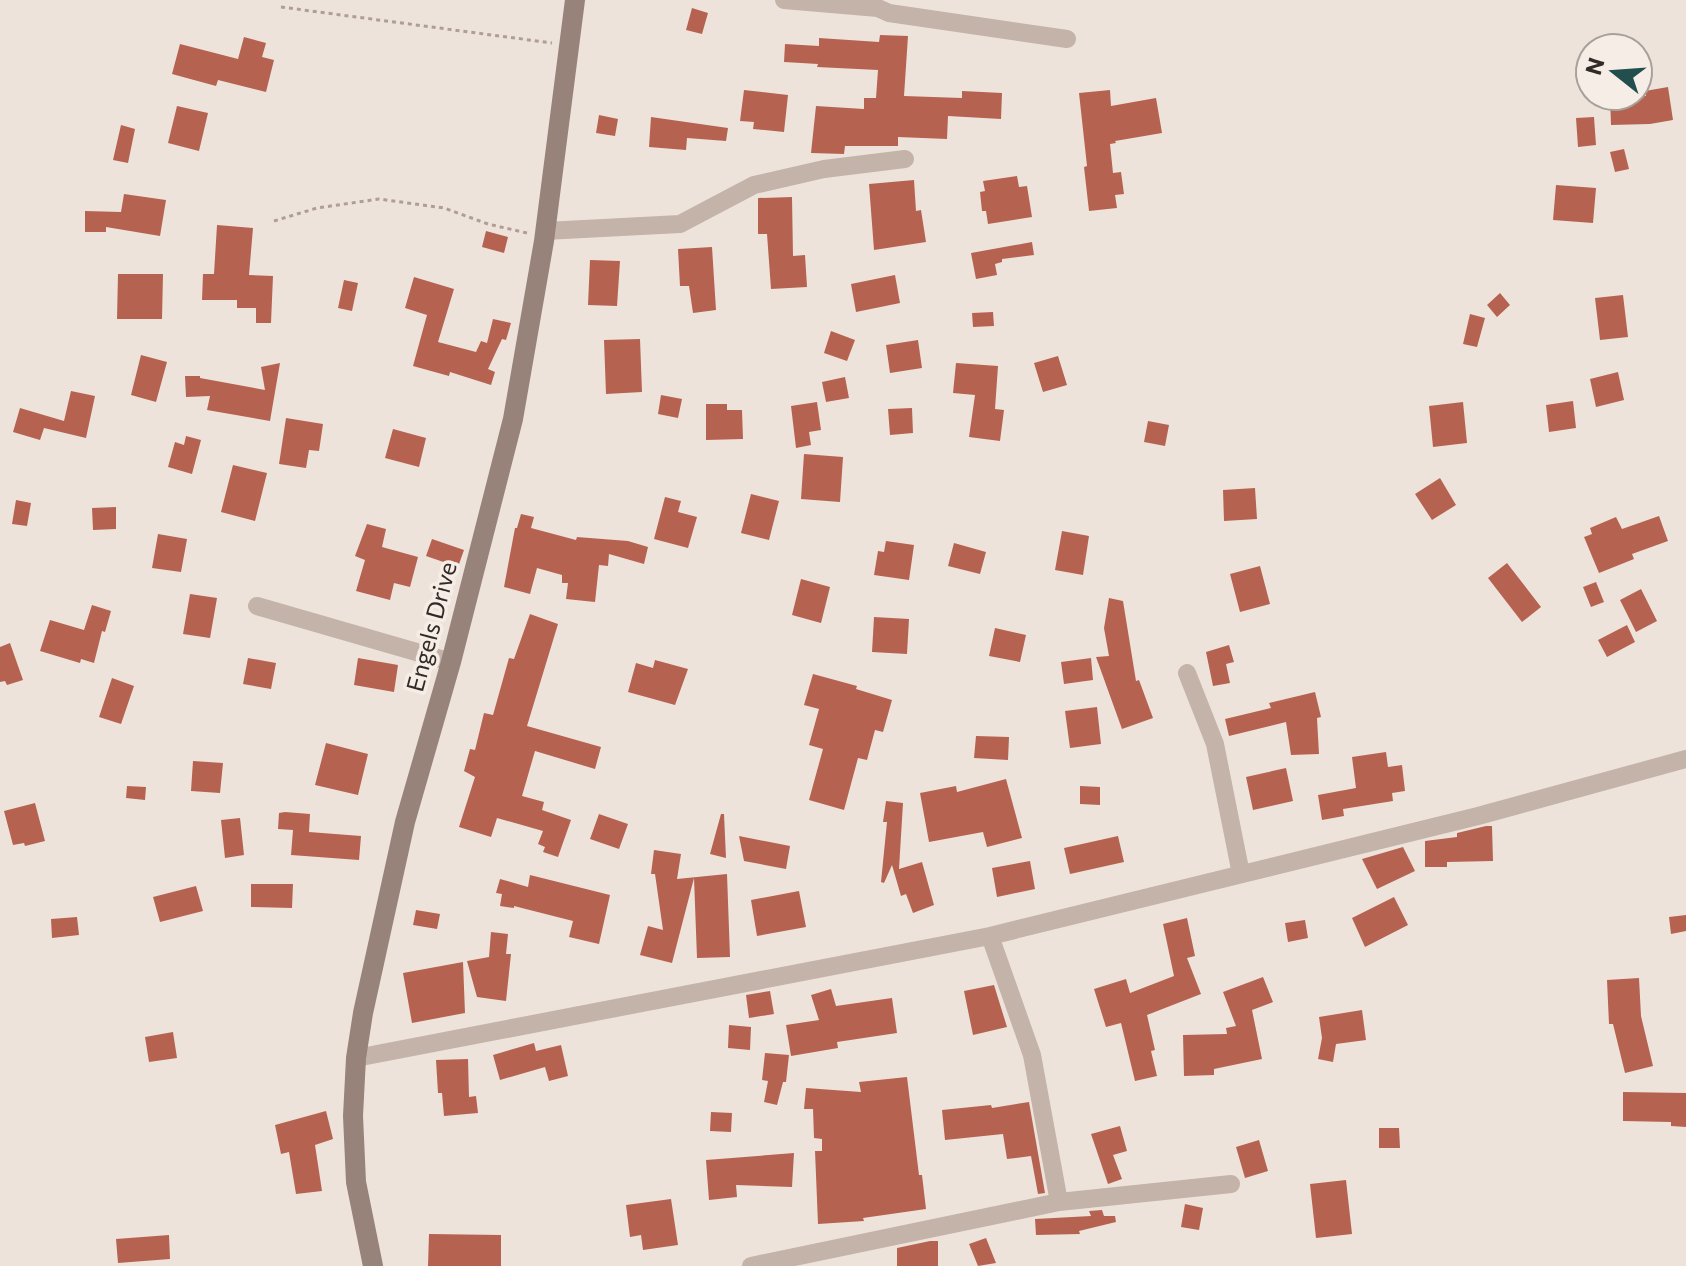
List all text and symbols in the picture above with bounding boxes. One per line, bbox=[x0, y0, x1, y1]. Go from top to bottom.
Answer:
north arrow bbox=[1574, 32, 1654, 112]
text: N bbox=[1579, 54, 1610, 78]
street label: Engels Drive bbox=[399, 559, 462, 695]

